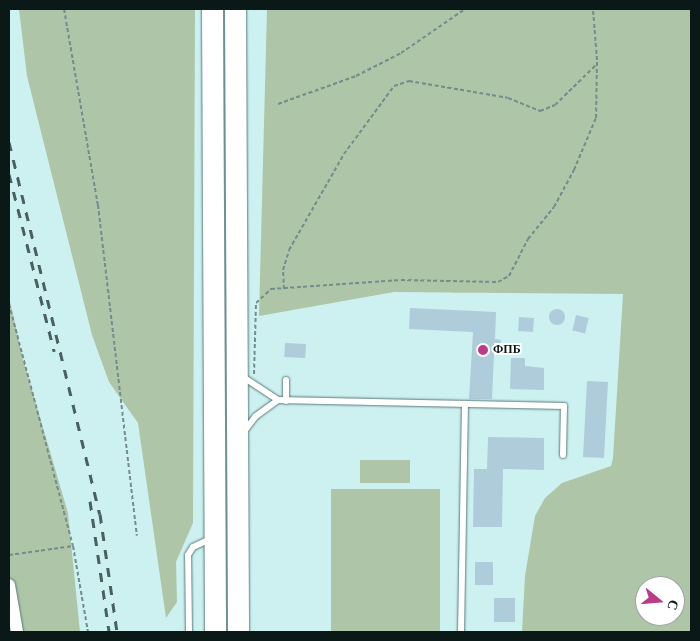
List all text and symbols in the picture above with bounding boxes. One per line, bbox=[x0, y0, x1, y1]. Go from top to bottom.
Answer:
place label: ФПБ bbox=[493, 343, 521, 357]
marker: ФПБ bbox=[477, 344, 489, 356]
north arrow bbox=[635, 576, 685, 626]
text: С bbox=[664, 598, 683, 612]

